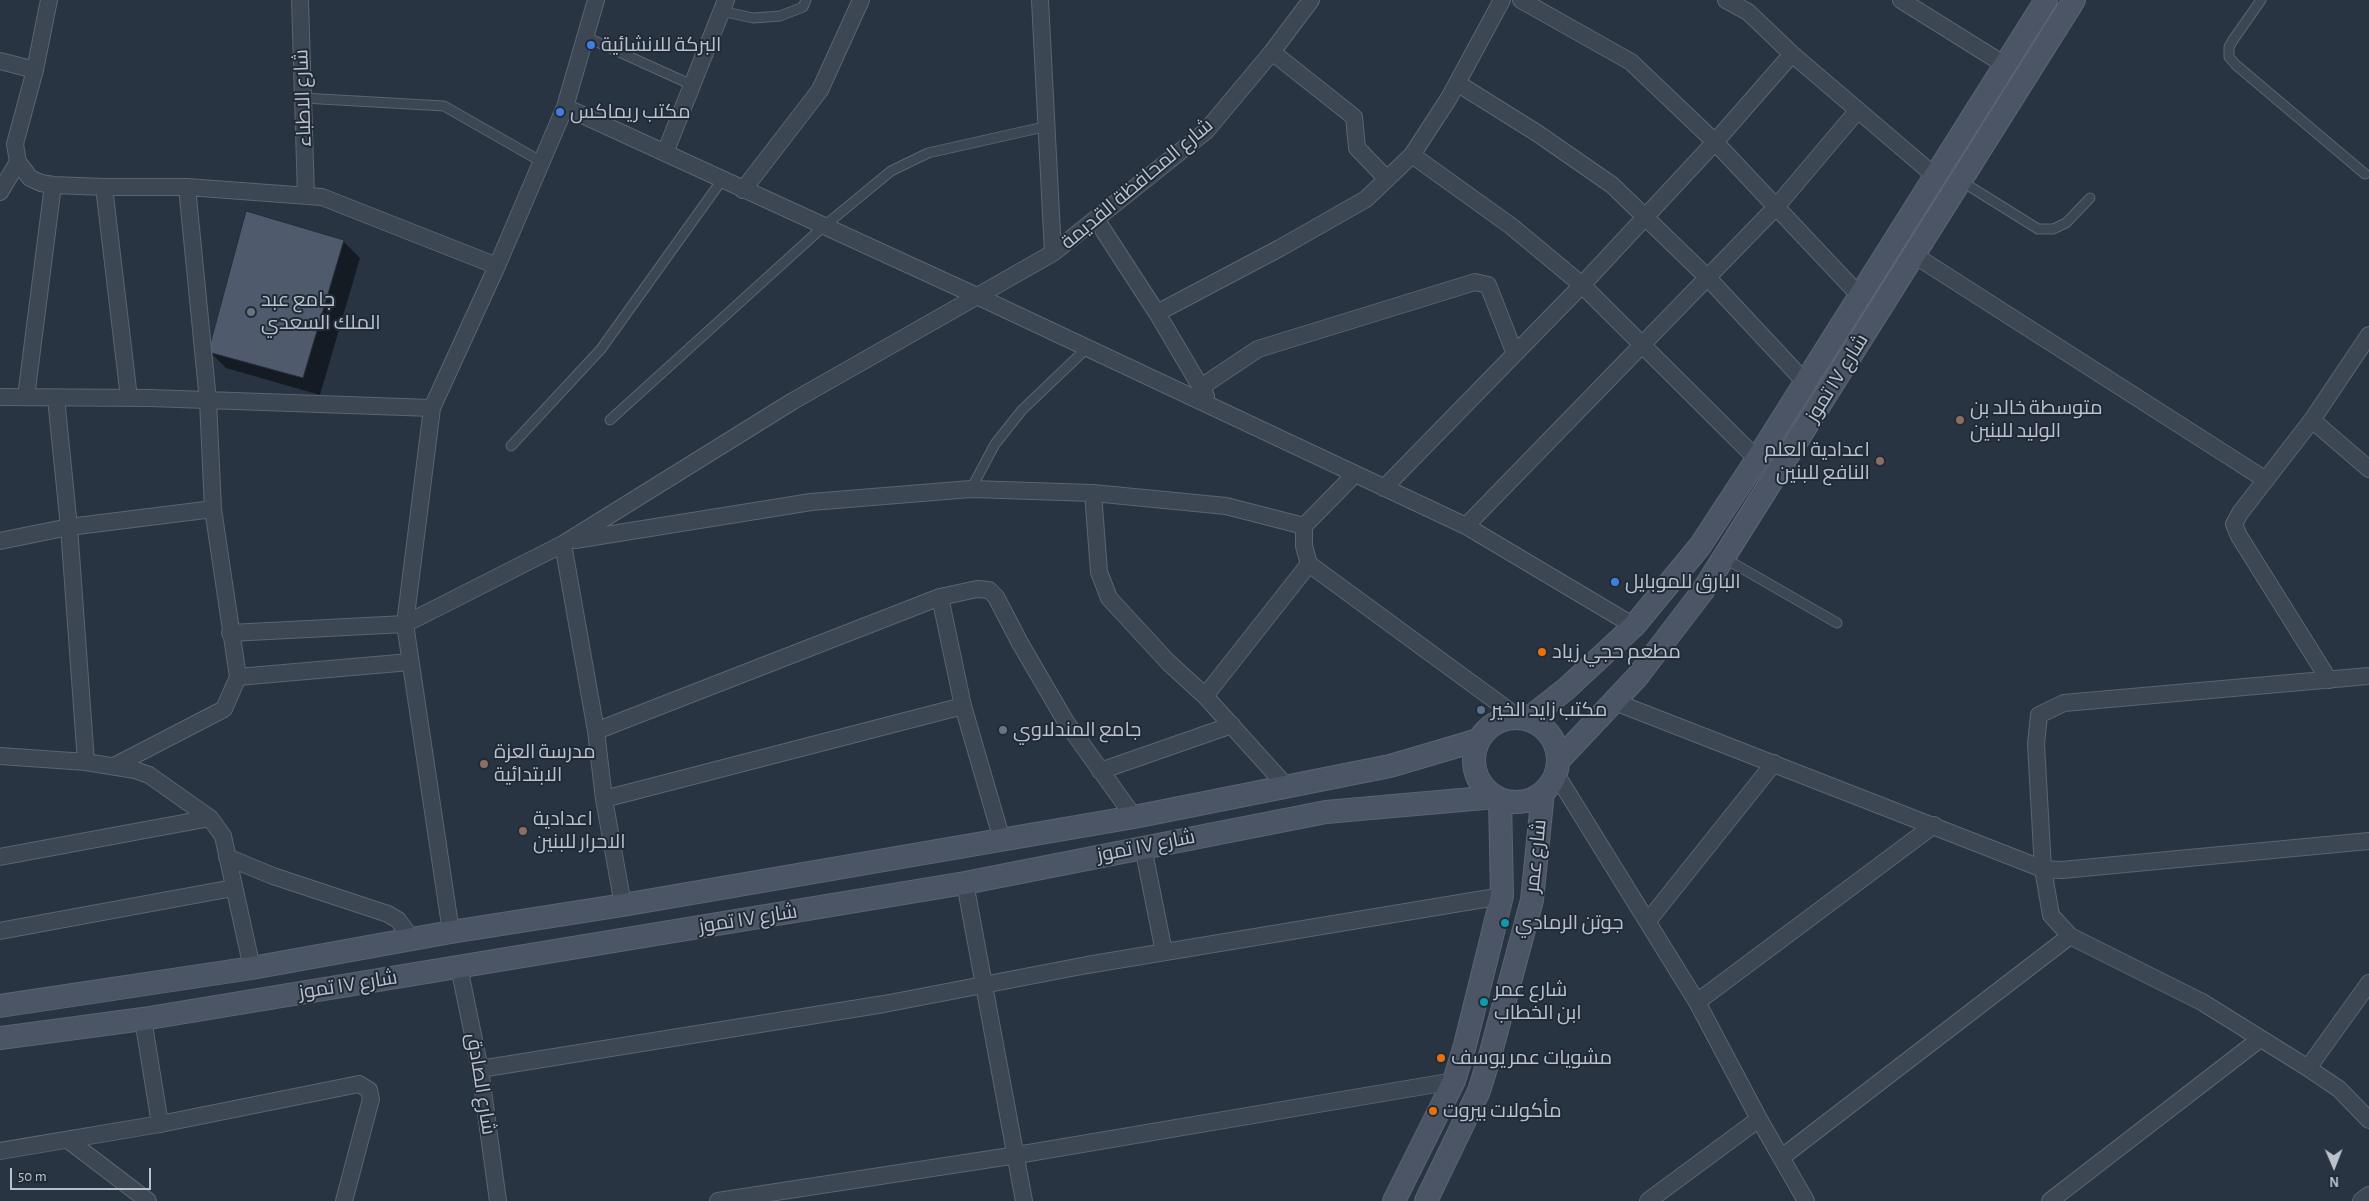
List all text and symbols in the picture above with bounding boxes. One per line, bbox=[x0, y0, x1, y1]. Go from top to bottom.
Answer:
place label: البركة للانشائية bbox=[601, 33, 721, 57]
marker: البركة للانشائية bbox=[585, 39, 597, 51]
street label: شارع الاطباء bbox=[289, 49, 317, 147]
place label: مكتب ريماكس bbox=[570, 100, 691, 124]
marker: مكتب ريماكس bbox=[554, 106, 566, 118]
street label: شارع المحافظة القديمة bbox=[1056, 113, 1218, 255]
place label: جامع عبد الملك السعدي bbox=[261, 288, 381, 335]
marker: جامع عبد الملك السعدي bbox=[245, 306, 257, 318]
street label: شارع ١٧ تموز bbox=[1800, 329, 1874, 427]
place label: متوسطة خالد بن الوليد للبنين bbox=[1970, 396, 2102, 443]
marker: متوسطة خالد بن الوليد للبنين bbox=[1954, 414, 1966, 426]
place label: اعدادية العلم النافع للبنين bbox=[1764, 438, 1870, 485]
marker: اعدادية العلم النافع للبنين bbox=[1874, 455, 1886, 467]
place label: البارق للموبايل bbox=[1625, 570, 1741, 594]
marker: البارق للموبايل bbox=[1609, 576, 1621, 588]
place label: مطعم حجي زياد bbox=[1552, 640, 1681, 664]
marker: مطعم حجي زياد bbox=[1536, 646, 1548, 658]
place label: مكتب زايد الخير bbox=[1491, 698, 1607, 722]
marker: مكتب زايد الخير bbox=[1475, 704, 1487, 716]
place label: جامع المندلاوي bbox=[1013, 718, 1141, 742]
marker: جامع المندلاوي bbox=[997, 724, 1009, 736]
place label: مدرسة العزة الابتدائية bbox=[494, 740, 595, 787]
marker: مدرسة العزة الابتدائية bbox=[478, 758, 490, 770]
place label: اعدادية الاحرار للبنين bbox=[533, 807, 626, 854]
street label: شارع عمر bbox=[1520, 818, 1552, 894]
marker: اعدادية الاحرار للبنين bbox=[517, 825, 529, 837]
street label: شارع ١٧ تموز bbox=[1095, 825, 1197, 867]
street label: شارع ١٧ تموز bbox=[697, 899, 799, 939]
place label: جوتن الرمادي bbox=[1515, 911, 1623, 935]
marker: جوتن الرمادي bbox=[1499, 917, 1511, 929]
street label: شارع ١٧ تموز bbox=[297, 965, 399, 1005]
place label: شارع عمر ابن الخطاب bbox=[1494, 978, 1582, 1025]
marker: شارع عمر ابن الخطاب bbox=[1478, 996, 1490, 1008]
street label: شارع الصادق bbox=[461, 1031, 501, 1137]
place label: مشويات عمر يوسف bbox=[1451, 1046, 1612, 1070]
marker: مشويات عمر يوسف bbox=[1435, 1052, 1447, 1064]
place label: مأكولات بيروت bbox=[1443, 1099, 1562, 1123]
marker: مأكولات بيروت bbox=[1427, 1105, 1439, 1117]
north arrow bbox=[2309, 1141, 2359, 1191]
scale bar bbox=[12, 1158, 154, 1190]
text: 50 m bbox=[18, 1169, 47, 1184]
text: N bbox=[2329, 1174, 2339, 1188]

